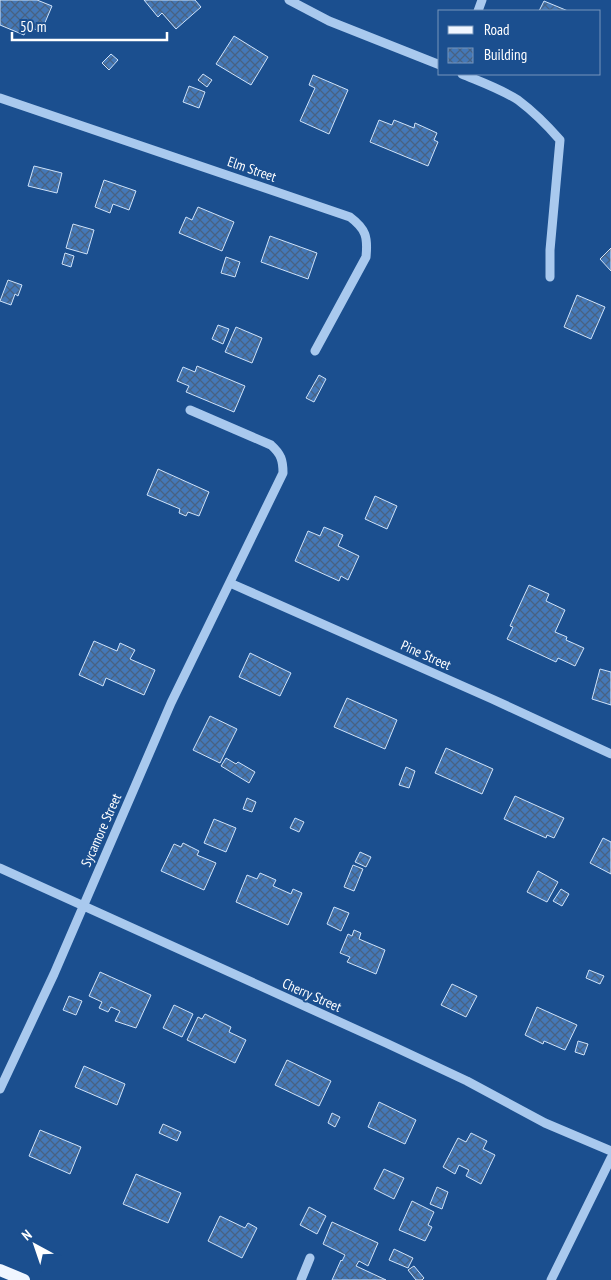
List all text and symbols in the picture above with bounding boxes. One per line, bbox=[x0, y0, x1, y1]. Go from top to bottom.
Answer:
scale bar bbox=[12, 10, 168, 42]
legend bbox=[438, 10, 601, 75]
text: 50 m bbox=[20, 17, 46, 36]
text: Road bbox=[484, 20, 510, 39]
text: Building bbox=[484, 45, 527, 64]
street label: Elm Street bbox=[225, 152, 279, 186]
street label: Pine Street bbox=[398, 636, 454, 674]
street label: Sycamore Street bbox=[77, 790, 125, 870]
street label: Cherry Street bbox=[280, 974, 344, 1016]
north arrow bbox=[10, 1220, 60, 1270]
text: N bbox=[18, 1226, 35, 1244]

